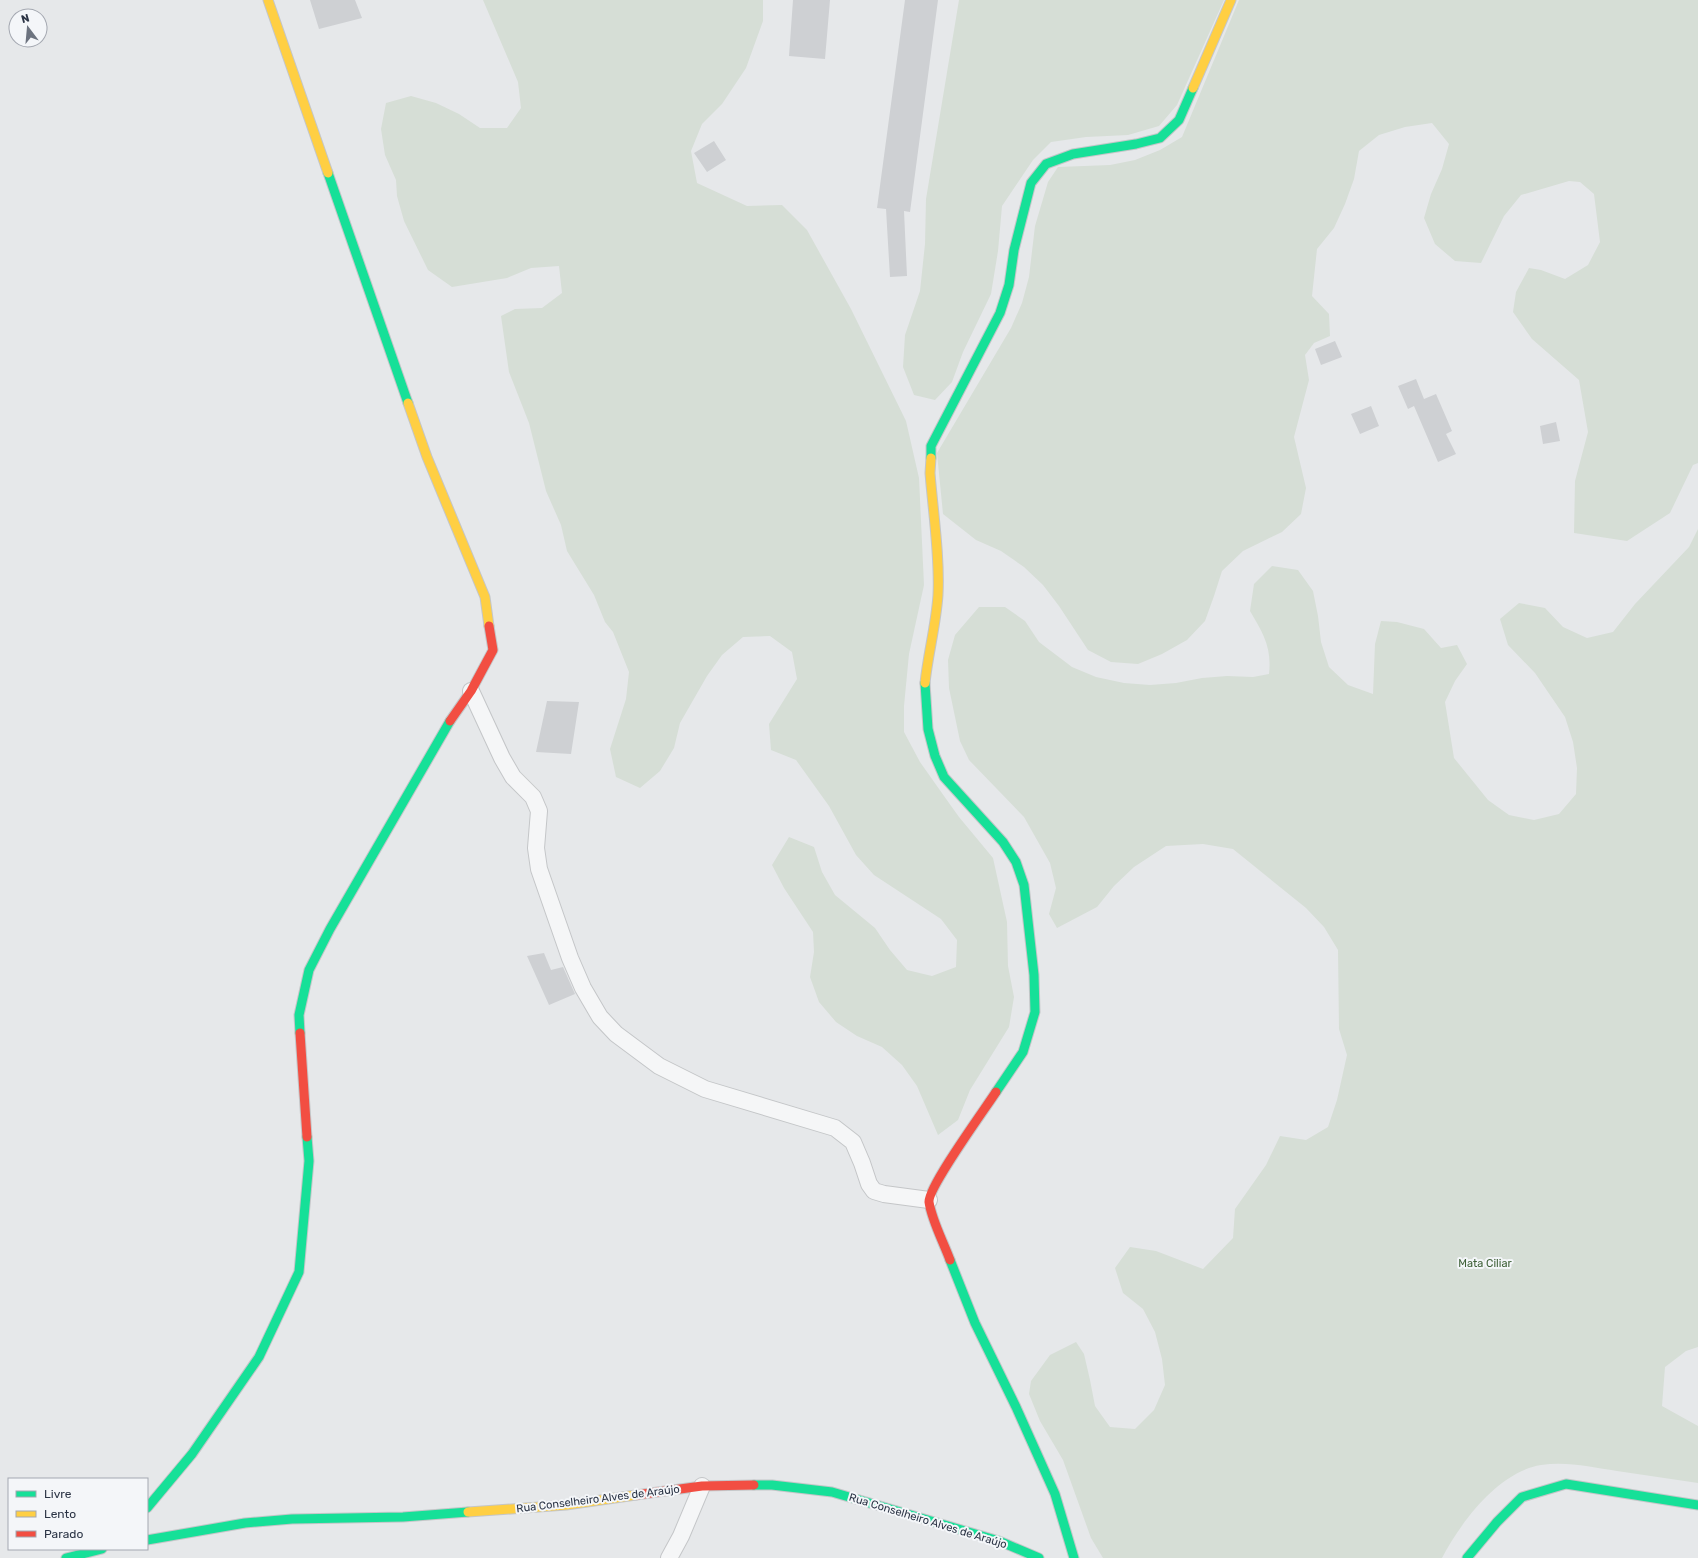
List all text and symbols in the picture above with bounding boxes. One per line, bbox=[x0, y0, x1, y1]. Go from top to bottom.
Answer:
north arrow bbox=[8, 8, 48, 48]
text: N bbox=[20, 12, 31, 26]
park label: Mata Ciliar bbox=[1458, 1257, 1513, 1270]
legend bbox=[8, 1478, 148, 1550]
street label: Rua Conselheiro Alves de Araújo bbox=[516, 1483, 680, 1515]
text: Livre bbox=[44, 1487, 72, 1501]
street label: Rua Conselheiro Alves de Araújo bbox=[847, 1491, 1009, 1551]
text: Lento bbox=[44, 1507, 76, 1521]
text: Parado bbox=[44, 1527, 83, 1541]

